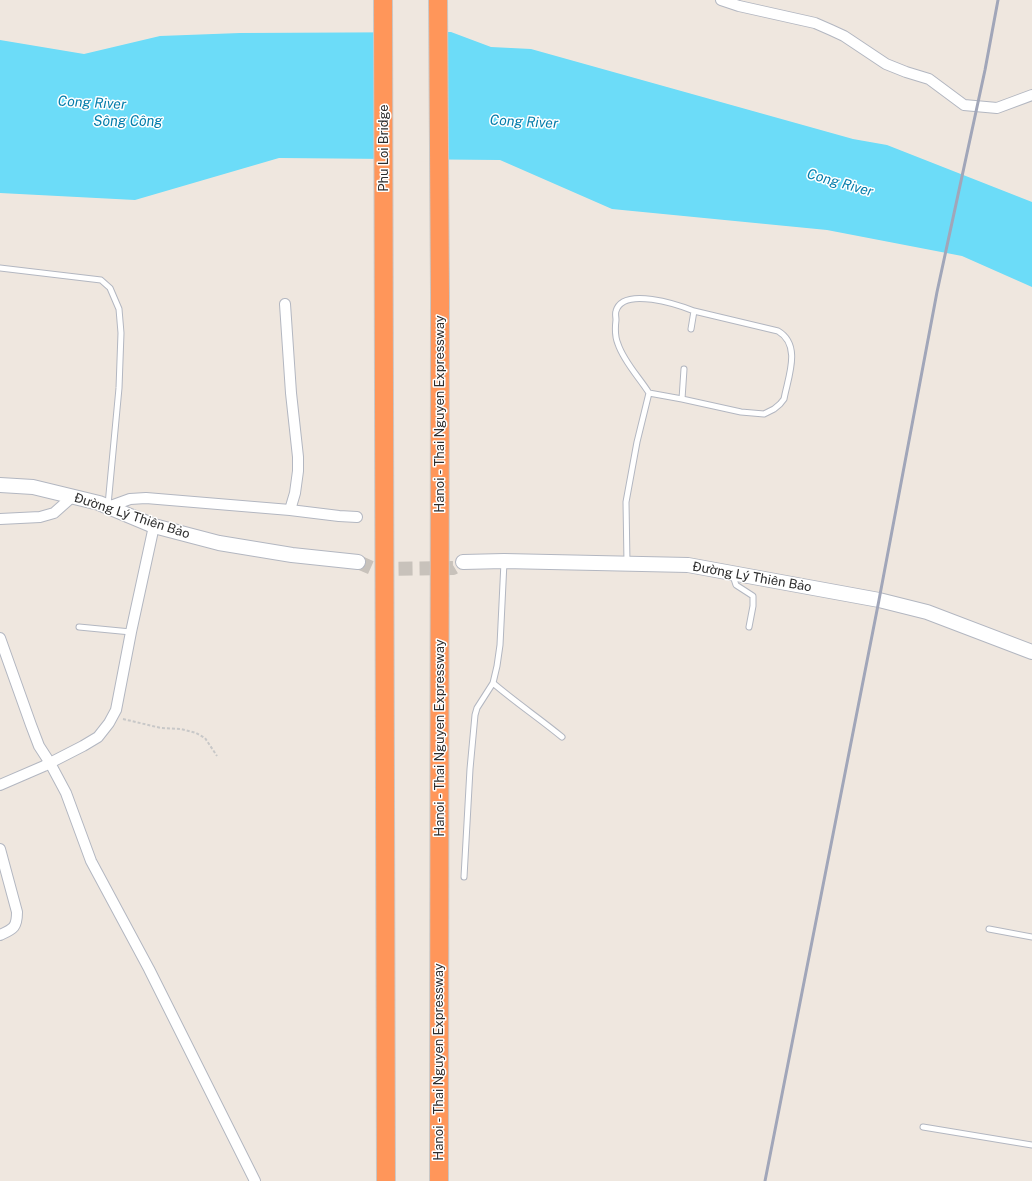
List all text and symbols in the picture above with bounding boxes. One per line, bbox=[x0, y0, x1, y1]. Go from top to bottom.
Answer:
water label: Cong River bbox=[57, 93, 127, 113]
street label: Phu Loi Bridge bbox=[376, 104, 392, 192]
water label: Cong River bbox=[489, 112, 559, 132]
water label: Sông Công bbox=[93, 114, 163, 130]
water label: Cong River bbox=[805, 165, 875, 201]
street label: Hanoi - Thai Nguyen Expressway bbox=[432, 315, 448, 513]
street label: Đường Lý Thiên Bảo bbox=[72, 490, 192, 542]
street label: Đường Lý Thiên Bảo bbox=[691, 559, 813, 595]
street label: Hanoi - Thai Nguyen Expressway bbox=[432, 639, 448, 837]
street label: Hanoi - Thai Nguyen Expressway bbox=[431, 963, 447, 1161]

